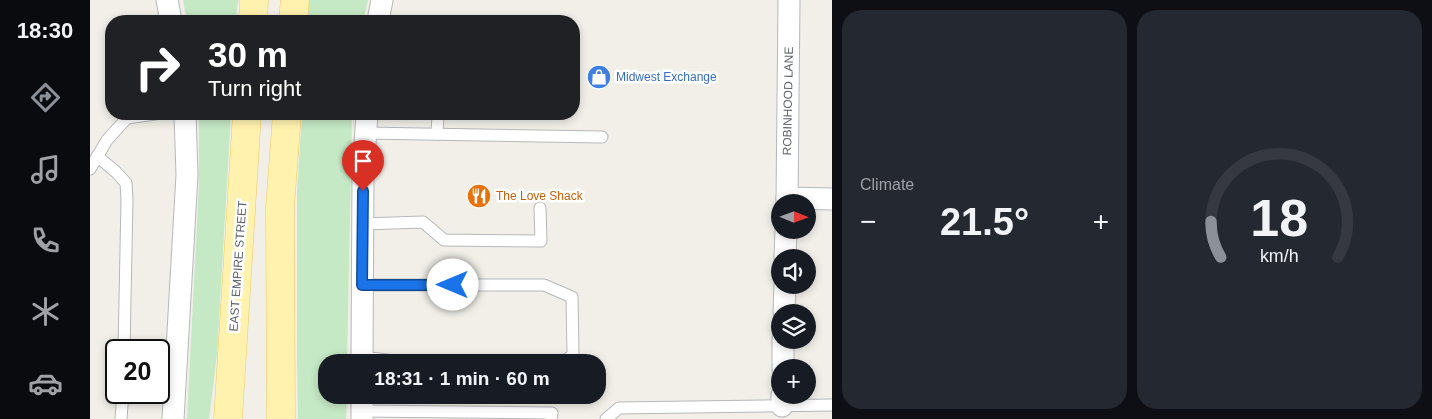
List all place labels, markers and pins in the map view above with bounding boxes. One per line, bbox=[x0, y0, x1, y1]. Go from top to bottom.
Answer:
shop icon: Midwest Exchange bbox=[586, 64, 612, 90]
place label: Midwest Exchange bbox=[616, 70, 717, 84]
pin bbox=[342, 140, 384, 191]
restaurant icon: The Love Shack bbox=[466, 183, 492, 209]
place label: The Love Shack bbox=[496, 189, 584, 203]

